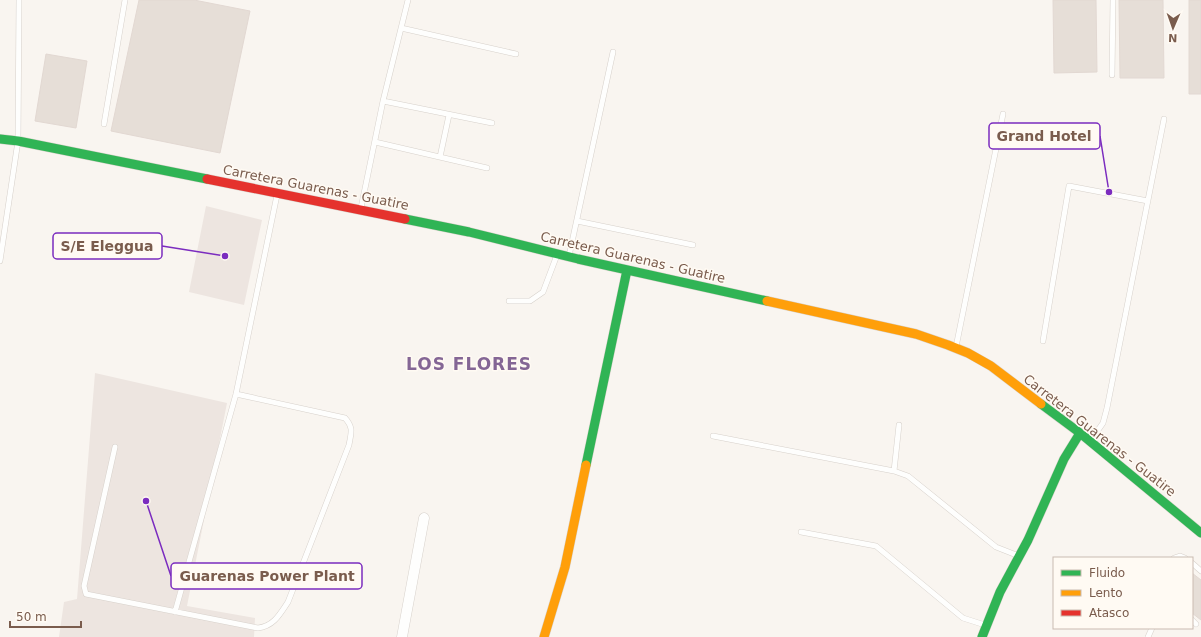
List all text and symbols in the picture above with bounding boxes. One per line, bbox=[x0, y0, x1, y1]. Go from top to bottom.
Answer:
north arrow bbox=[1153, 8, 1193, 48]
text: N bbox=[1168, 31, 1178, 44]
callout: Grand Hotel bbox=[989, 123, 1100, 149]
text: Grand Hotel bbox=[996, 128, 1092, 144]
street label: Carretera Guarenas - Guatire bbox=[222, 162, 410, 213]
street label: Carretera Guarenas - Guatire bbox=[539, 229, 727, 286]
callout: S/E Eleggua bbox=[53, 233, 162, 259]
text: S/E Eleggua bbox=[61, 238, 153, 254]
district label: LOS FLORES bbox=[406, 354, 532, 374]
street label: Carretera Guarenas - Guatire bbox=[1021, 371, 1179, 500]
legend bbox=[1053, 557, 1193, 629]
callout: Guarenas Power Plant bbox=[171, 563, 362, 589]
text: Fluido bbox=[1089, 566, 1125, 580]
text: Guarenas Power Plant bbox=[179, 568, 355, 584]
text: Lento bbox=[1089, 586, 1123, 600]
scale bar bbox=[10, 603, 81, 629]
text: Atasco bbox=[1089, 606, 1129, 620]
text: 50 m bbox=[16, 610, 47, 624]

